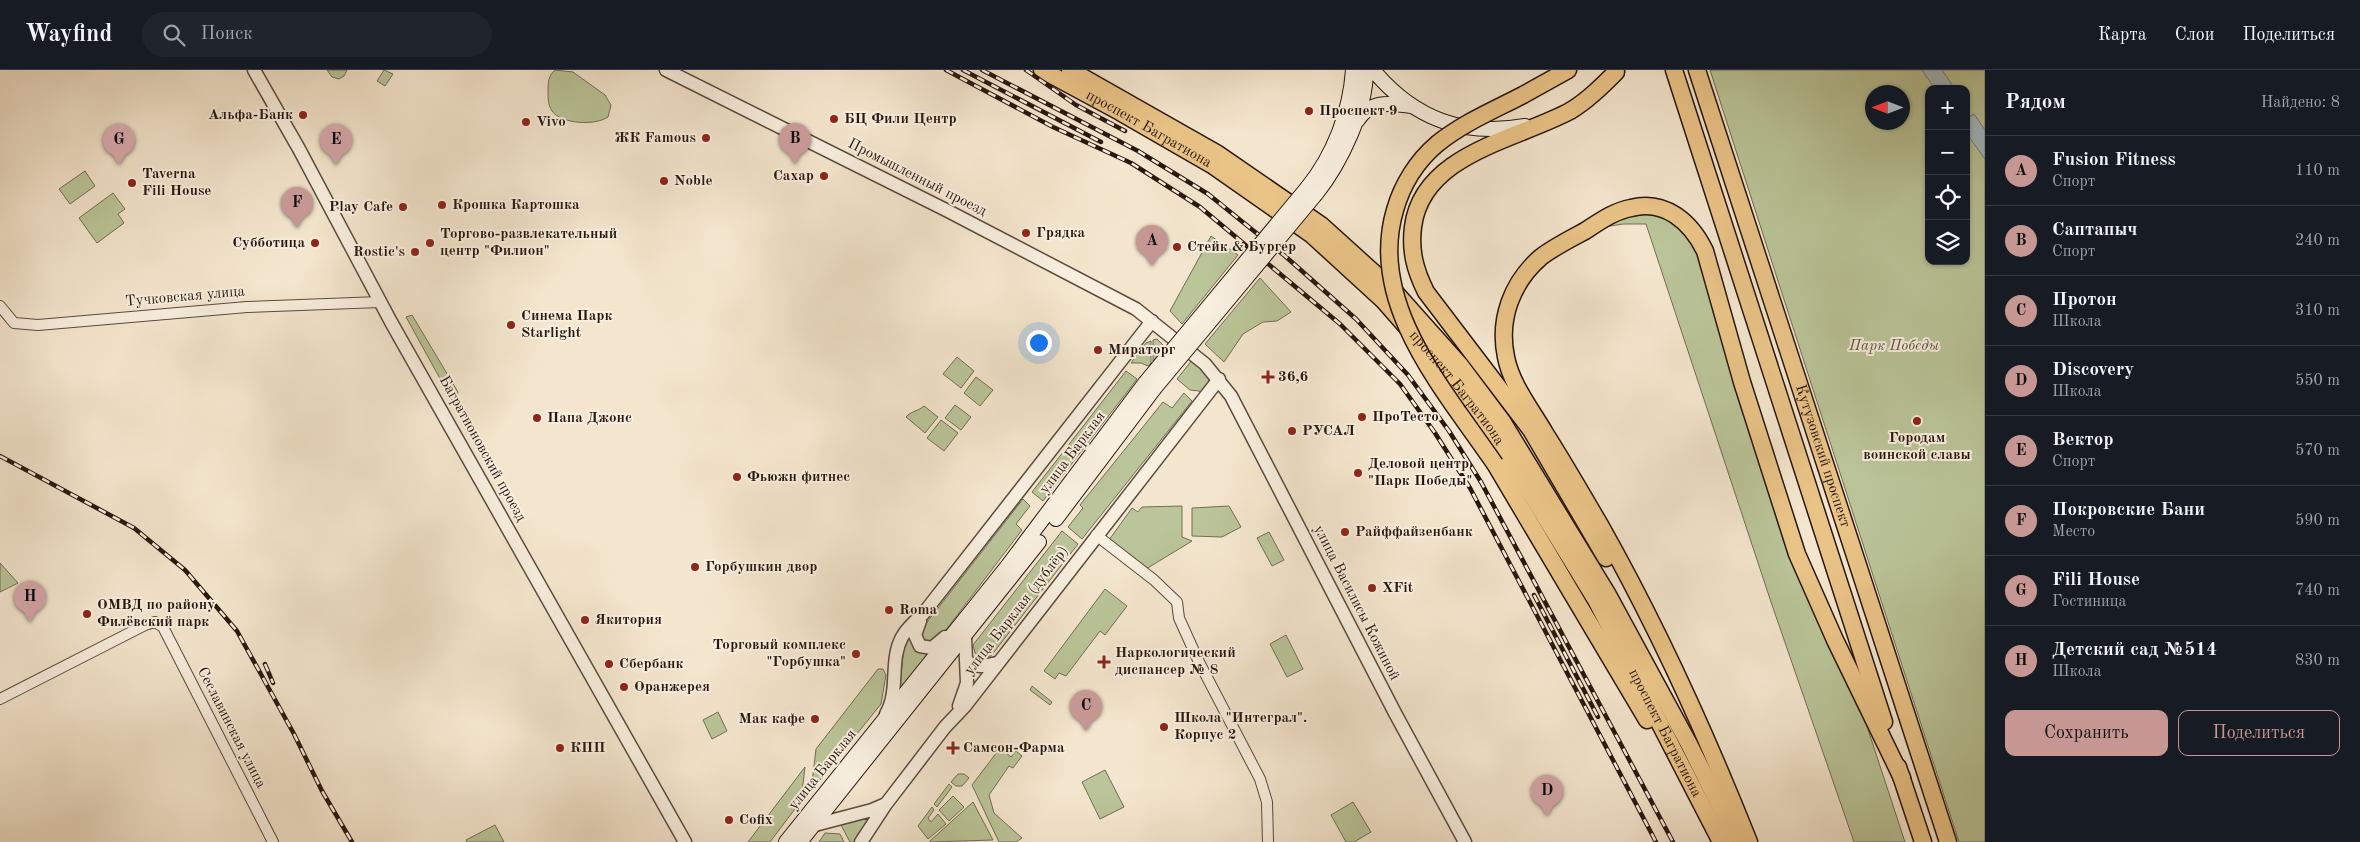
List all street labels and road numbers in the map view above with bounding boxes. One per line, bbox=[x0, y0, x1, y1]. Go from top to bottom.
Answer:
street label: проспект Багратиона bbox=[1083, 88, 1215, 171]
street label: Промышленный проезд bbox=[845, 136, 989, 220]
street label: Тучковская улица bbox=[124, 284, 246, 310]
street label: проспект Багратиона bbox=[1406, 328, 1507, 448]
street label: Багратионовский проезд bbox=[436, 374, 529, 525]
street label: Кутузовский проспект bbox=[1792, 383, 1853, 529]
street label: улица Барклая bbox=[1037, 409, 1109, 497]
street label: улица Василисы Кожиной bbox=[1310, 523, 1402, 683]
street label: улица Барклая (дублёр) bbox=[962, 544, 1072, 678]
street label: Сеславинская улица bbox=[194, 665, 268, 792]
street label: проспект Багратиона bbox=[1626, 667, 1704, 800]
street label: улица Барклая bbox=[786, 727, 860, 813]

